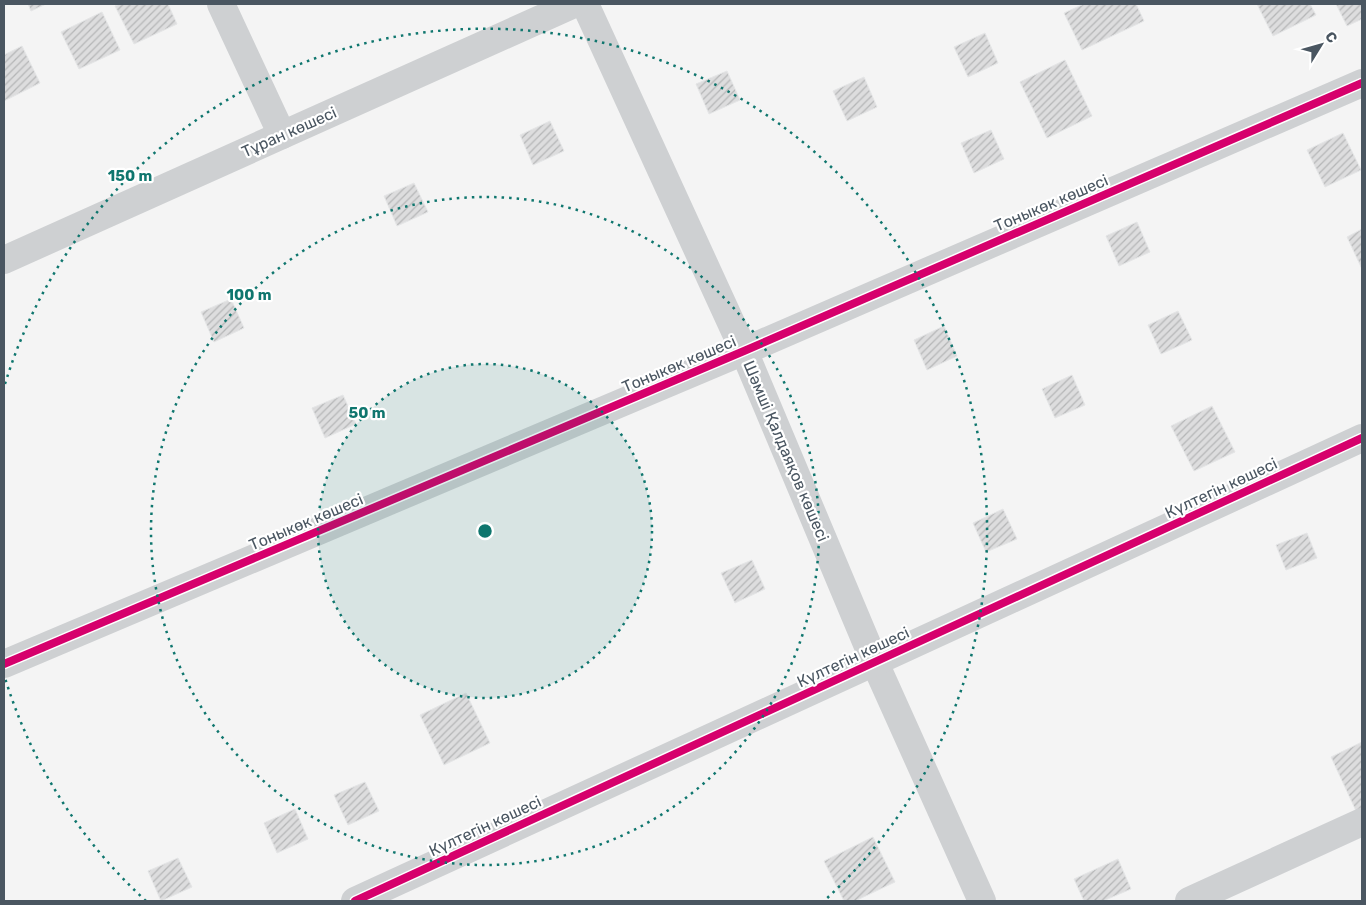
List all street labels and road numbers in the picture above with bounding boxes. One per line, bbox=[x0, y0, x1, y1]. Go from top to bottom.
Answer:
street label: Тұран көшесі bbox=[239, 103, 339, 161]
street label: Тоныкөк көшесі bbox=[991, 170, 1111, 236]
street label: Тоныкөк көшесі bbox=[619, 331, 739, 397]
street label: Шәмші Қалдаяқов көшесі bbox=[739, 358, 833, 544]
street label: Күлтегін көшесі bbox=[1162, 454, 1280, 522]
street label: Тоныкөк көшесі bbox=[246, 489, 366, 555]
street label: Күлтегін көшесі bbox=[794, 623, 912, 691]
street label: Күлтегін көшесі bbox=[426, 792, 544, 860]

